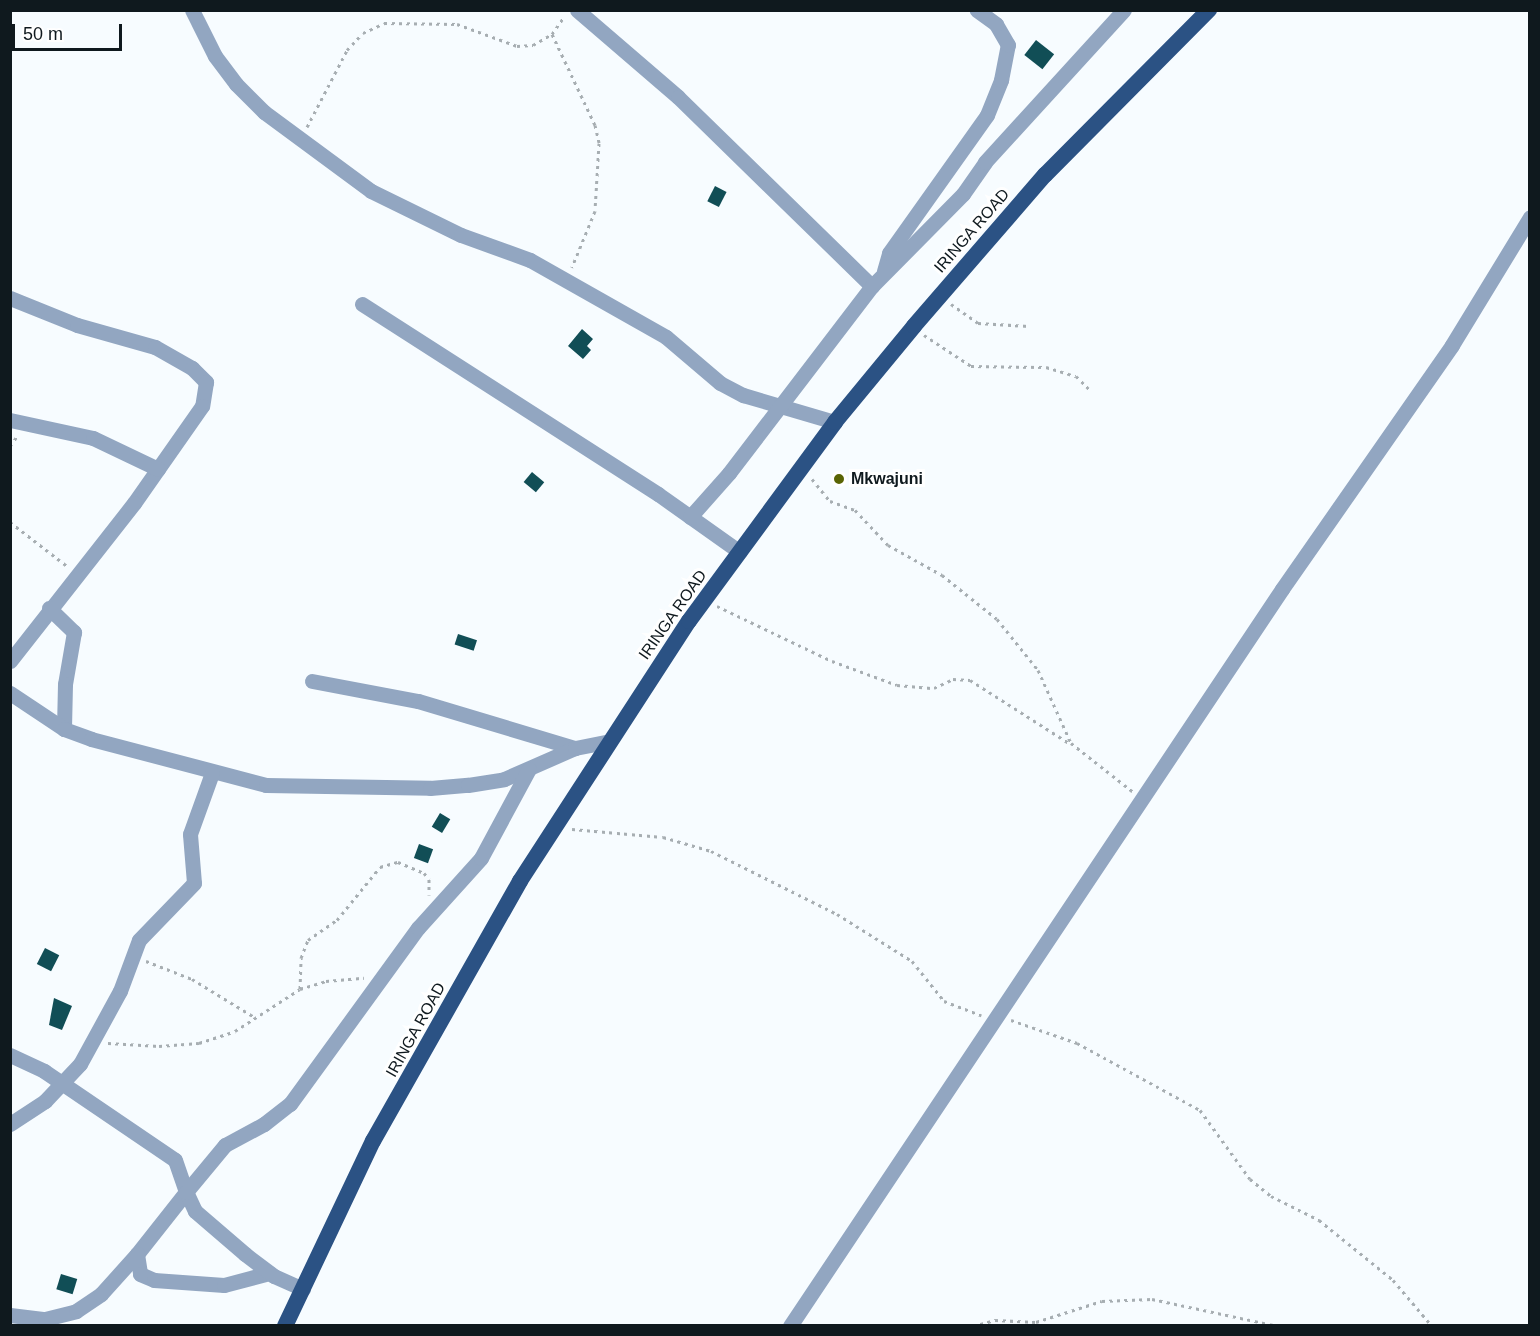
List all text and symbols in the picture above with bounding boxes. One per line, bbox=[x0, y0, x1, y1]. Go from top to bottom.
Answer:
scale bar bbox=[15, 12, 124, 50]
text: 50 m bbox=[23, 24, 63, 44]
street label: IRINGA ROAD bbox=[930, 185, 1014, 277]
place label: Mkwajuni bbox=[851, 469, 923, 489]
marker: Mkwajuni bbox=[832, 472, 846, 486]
street label: IRINGA ROAD bbox=[635, 566, 711, 664]
street label: IRINGA ROAD bbox=[382, 979, 450, 1081]

